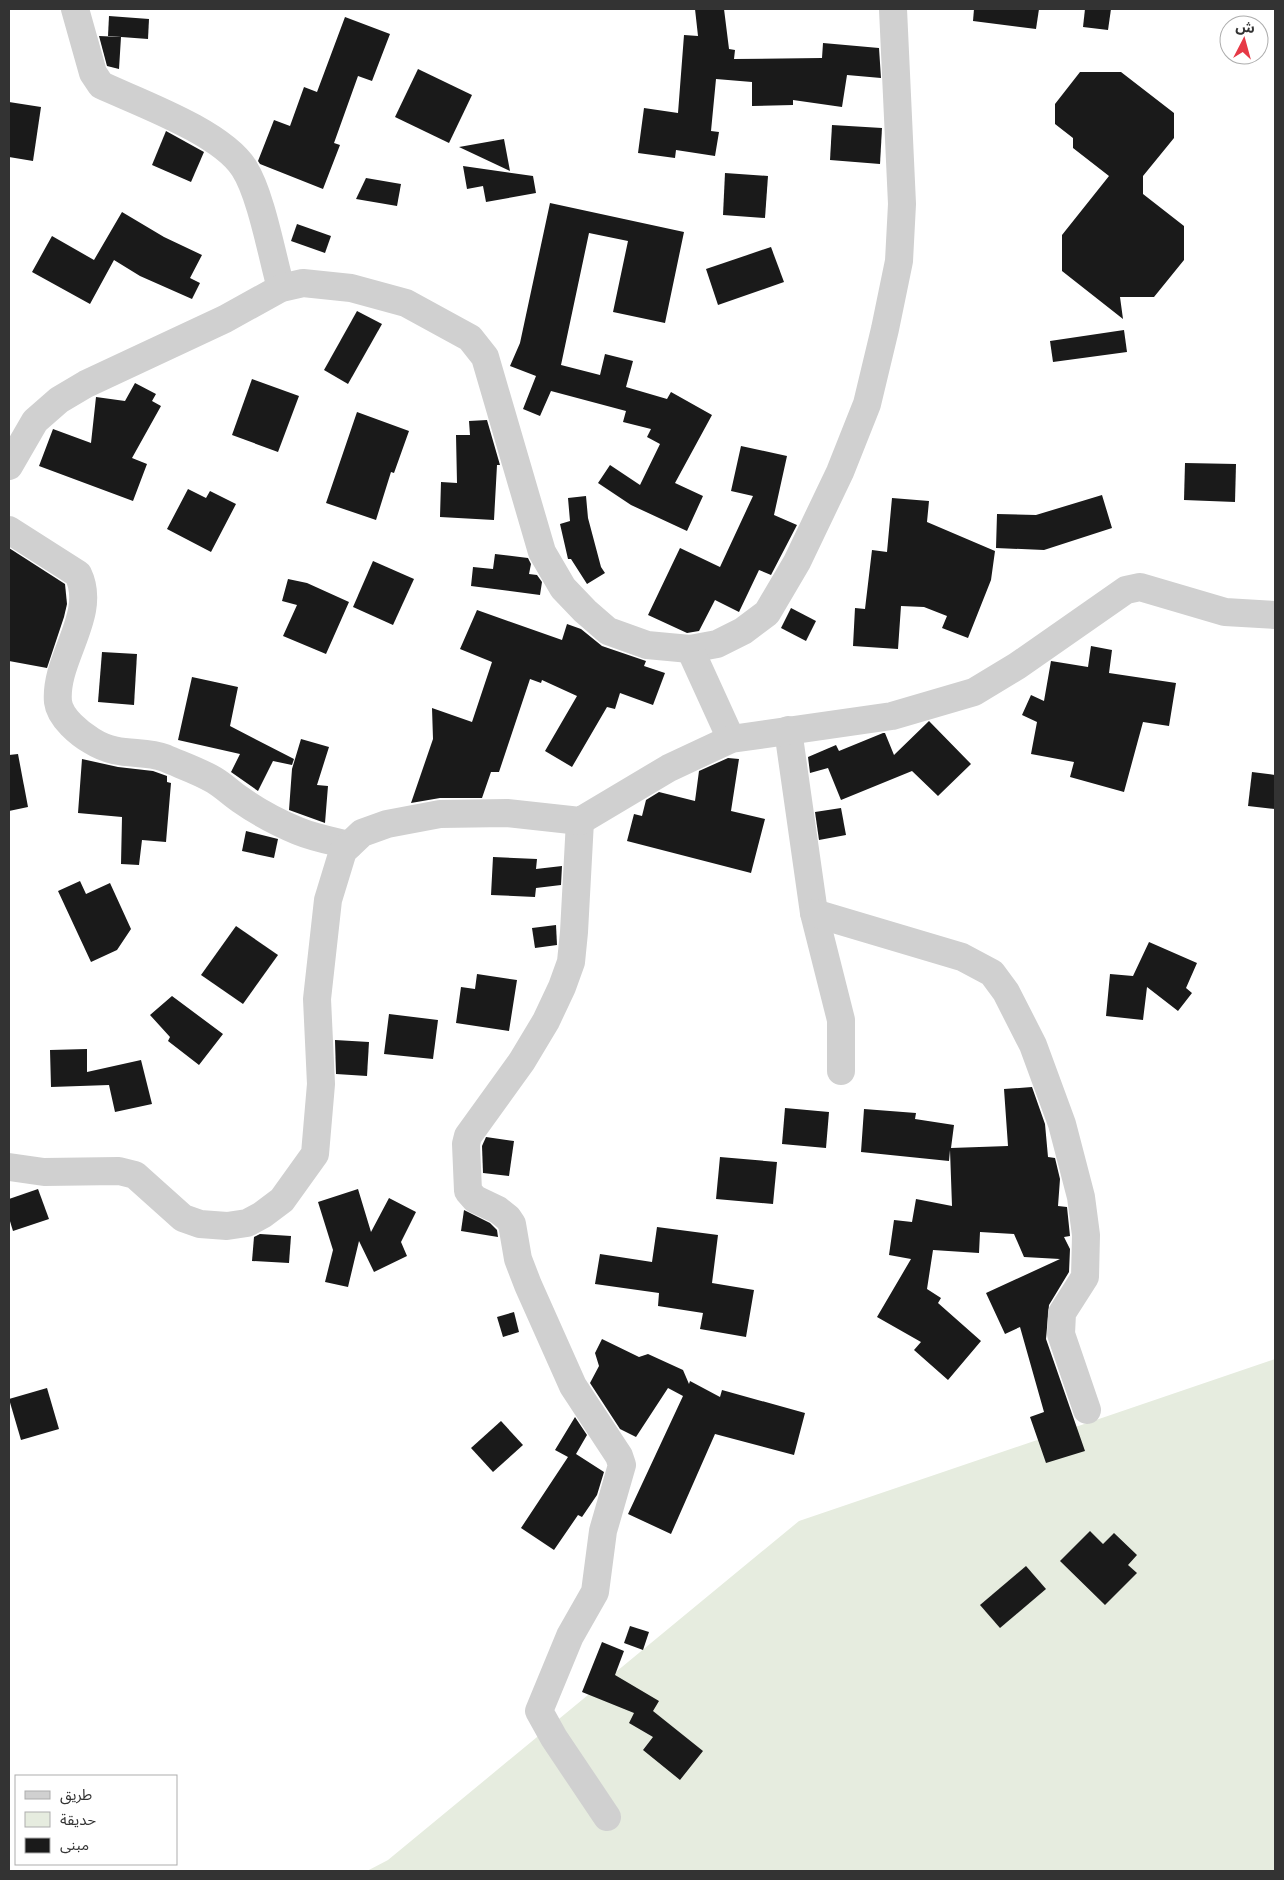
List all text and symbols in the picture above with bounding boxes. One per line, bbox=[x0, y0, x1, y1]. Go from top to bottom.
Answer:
north arrow bbox=[1219, 15, 1269, 65]
text: ش bbox=[1235, 18, 1256, 37]
legend bbox=[15, 1775, 178, 1865]
text: طريق bbox=[60, 1786, 92, 1805]
text: حديقة bbox=[60, 1811, 96, 1829]
text: مبنى bbox=[60, 1836, 89, 1854]

